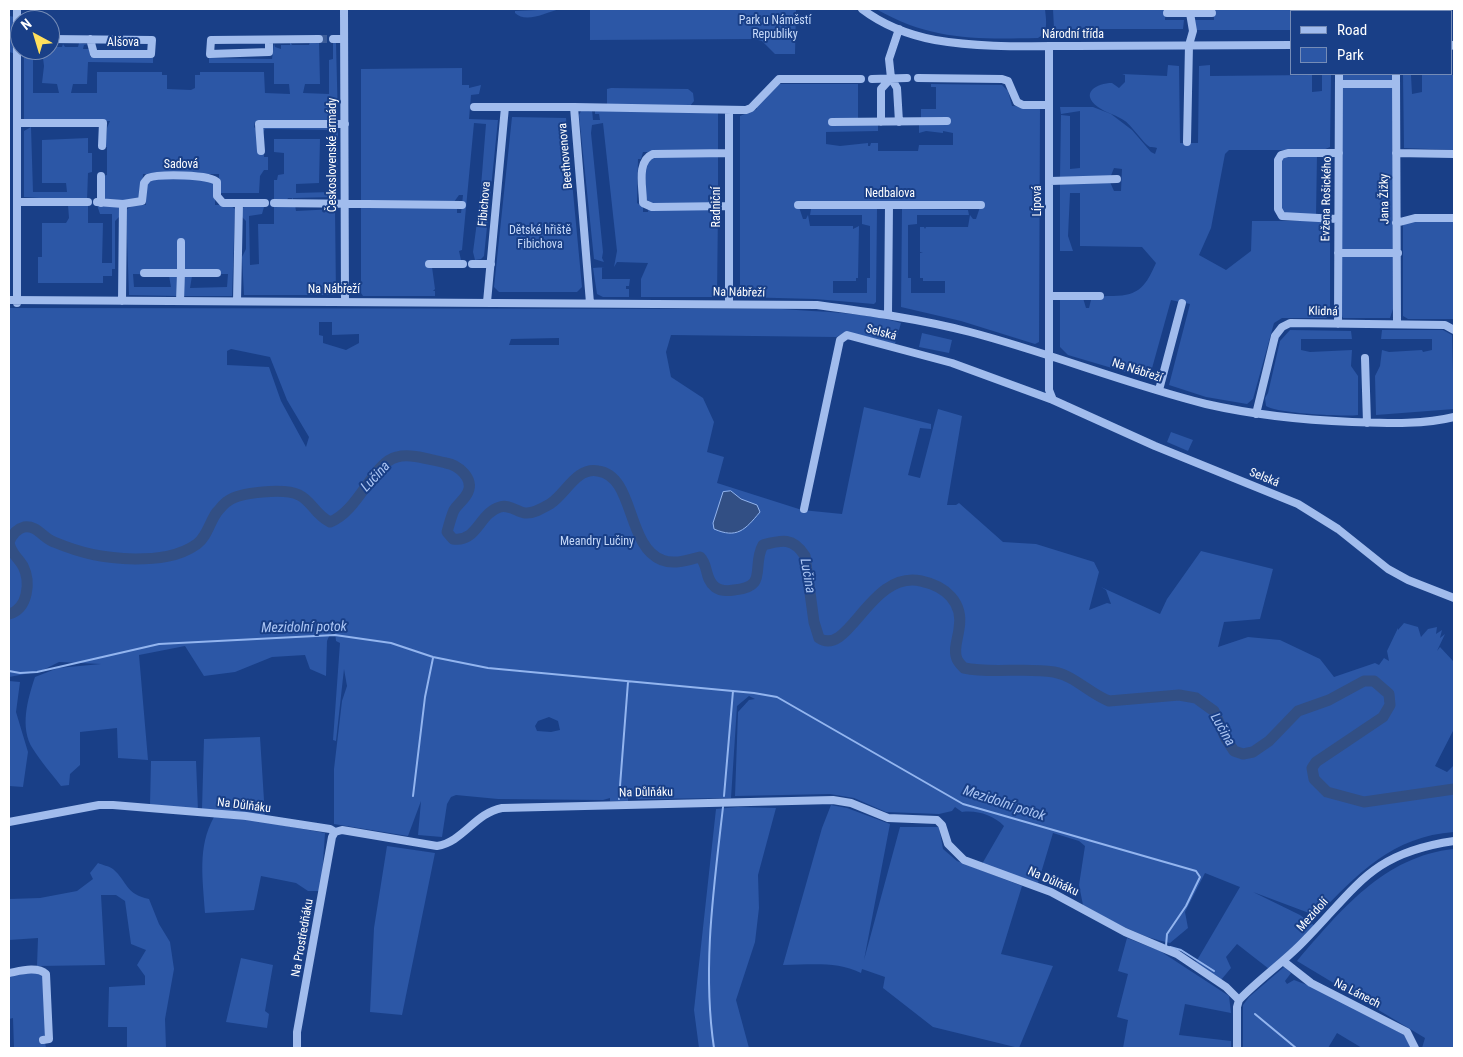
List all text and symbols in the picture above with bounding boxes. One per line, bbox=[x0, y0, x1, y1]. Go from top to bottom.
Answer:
north arrow bbox=[10, 10, 60, 60]
legend bbox=[1290, 10, 1453, 75]
park label: Park u Náměstí Republiky bbox=[739, 14, 811, 42]
text: N bbox=[18, 15, 35, 33]
text: Road bbox=[1337, 21, 1367, 39]
street label: Národní třída bbox=[1042, 28, 1104, 42]
street label: Alšova bbox=[107, 36, 139, 50]
text: Park bbox=[1337, 46, 1364, 64]
street label: Československé armády bbox=[326, 98, 340, 212]
street label: Beethovenova bbox=[556, 122, 576, 190]
street label: Evžena Rošického bbox=[1319, 156, 1335, 242]
street label: Sadová bbox=[164, 158, 198, 172]
street label: Jana Žižky bbox=[1377, 174, 1393, 224]
street label: Fibichova bbox=[476, 181, 494, 227]
street label: Lípová bbox=[1031, 185, 1045, 217]
street label: Radniční bbox=[710, 187, 724, 227]
street label: Nedbalova bbox=[865, 187, 915, 201]
park label: Dětské hřiště Fibichova bbox=[509, 224, 571, 252]
street label: Na Nábřeží bbox=[308, 283, 360, 297]
street label: Na Nábřeží bbox=[713, 285, 765, 301]
street label: Klidná bbox=[1308, 305, 1338, 319]
street label: Selská bbox=[864, 322, 898, 344]
street label: Na Nábřeží bbox=[1110, 356, 1164, 386]
water label: Lučina bbox=[358, 458, 394, 496]
street label: Selská bbox=[1247, 465, 1281, 491]
park label: Meandry Lučiny bbox=[560, 535, 634, 549]
water label: Lučina bbox=[796, 557, 818, 595]
water label: Mezidolní potok bbox=[261, 619, 347, 637]
water label: Lučina bbox=[1206, 711, 1238, 749]
water label: Mezidolní potok bbox=[961, 783, 1047, 825]
street label: Na Důlňáku bbox=[619, 785, 673, 801]
street label: Na Důlňáku bbox=[216, 796, 272, 816]
street label: Na Důlňáku bbox=[1025, 864, 1081, 900]
street label: Mezidolí bbox=[1294, 895, 1332, 935]
street label: Na Prostředňáku bbox=[289, 898, 317, 978]
street label: Na Lánech bbox=[1331, 976, 1383, 1012]

